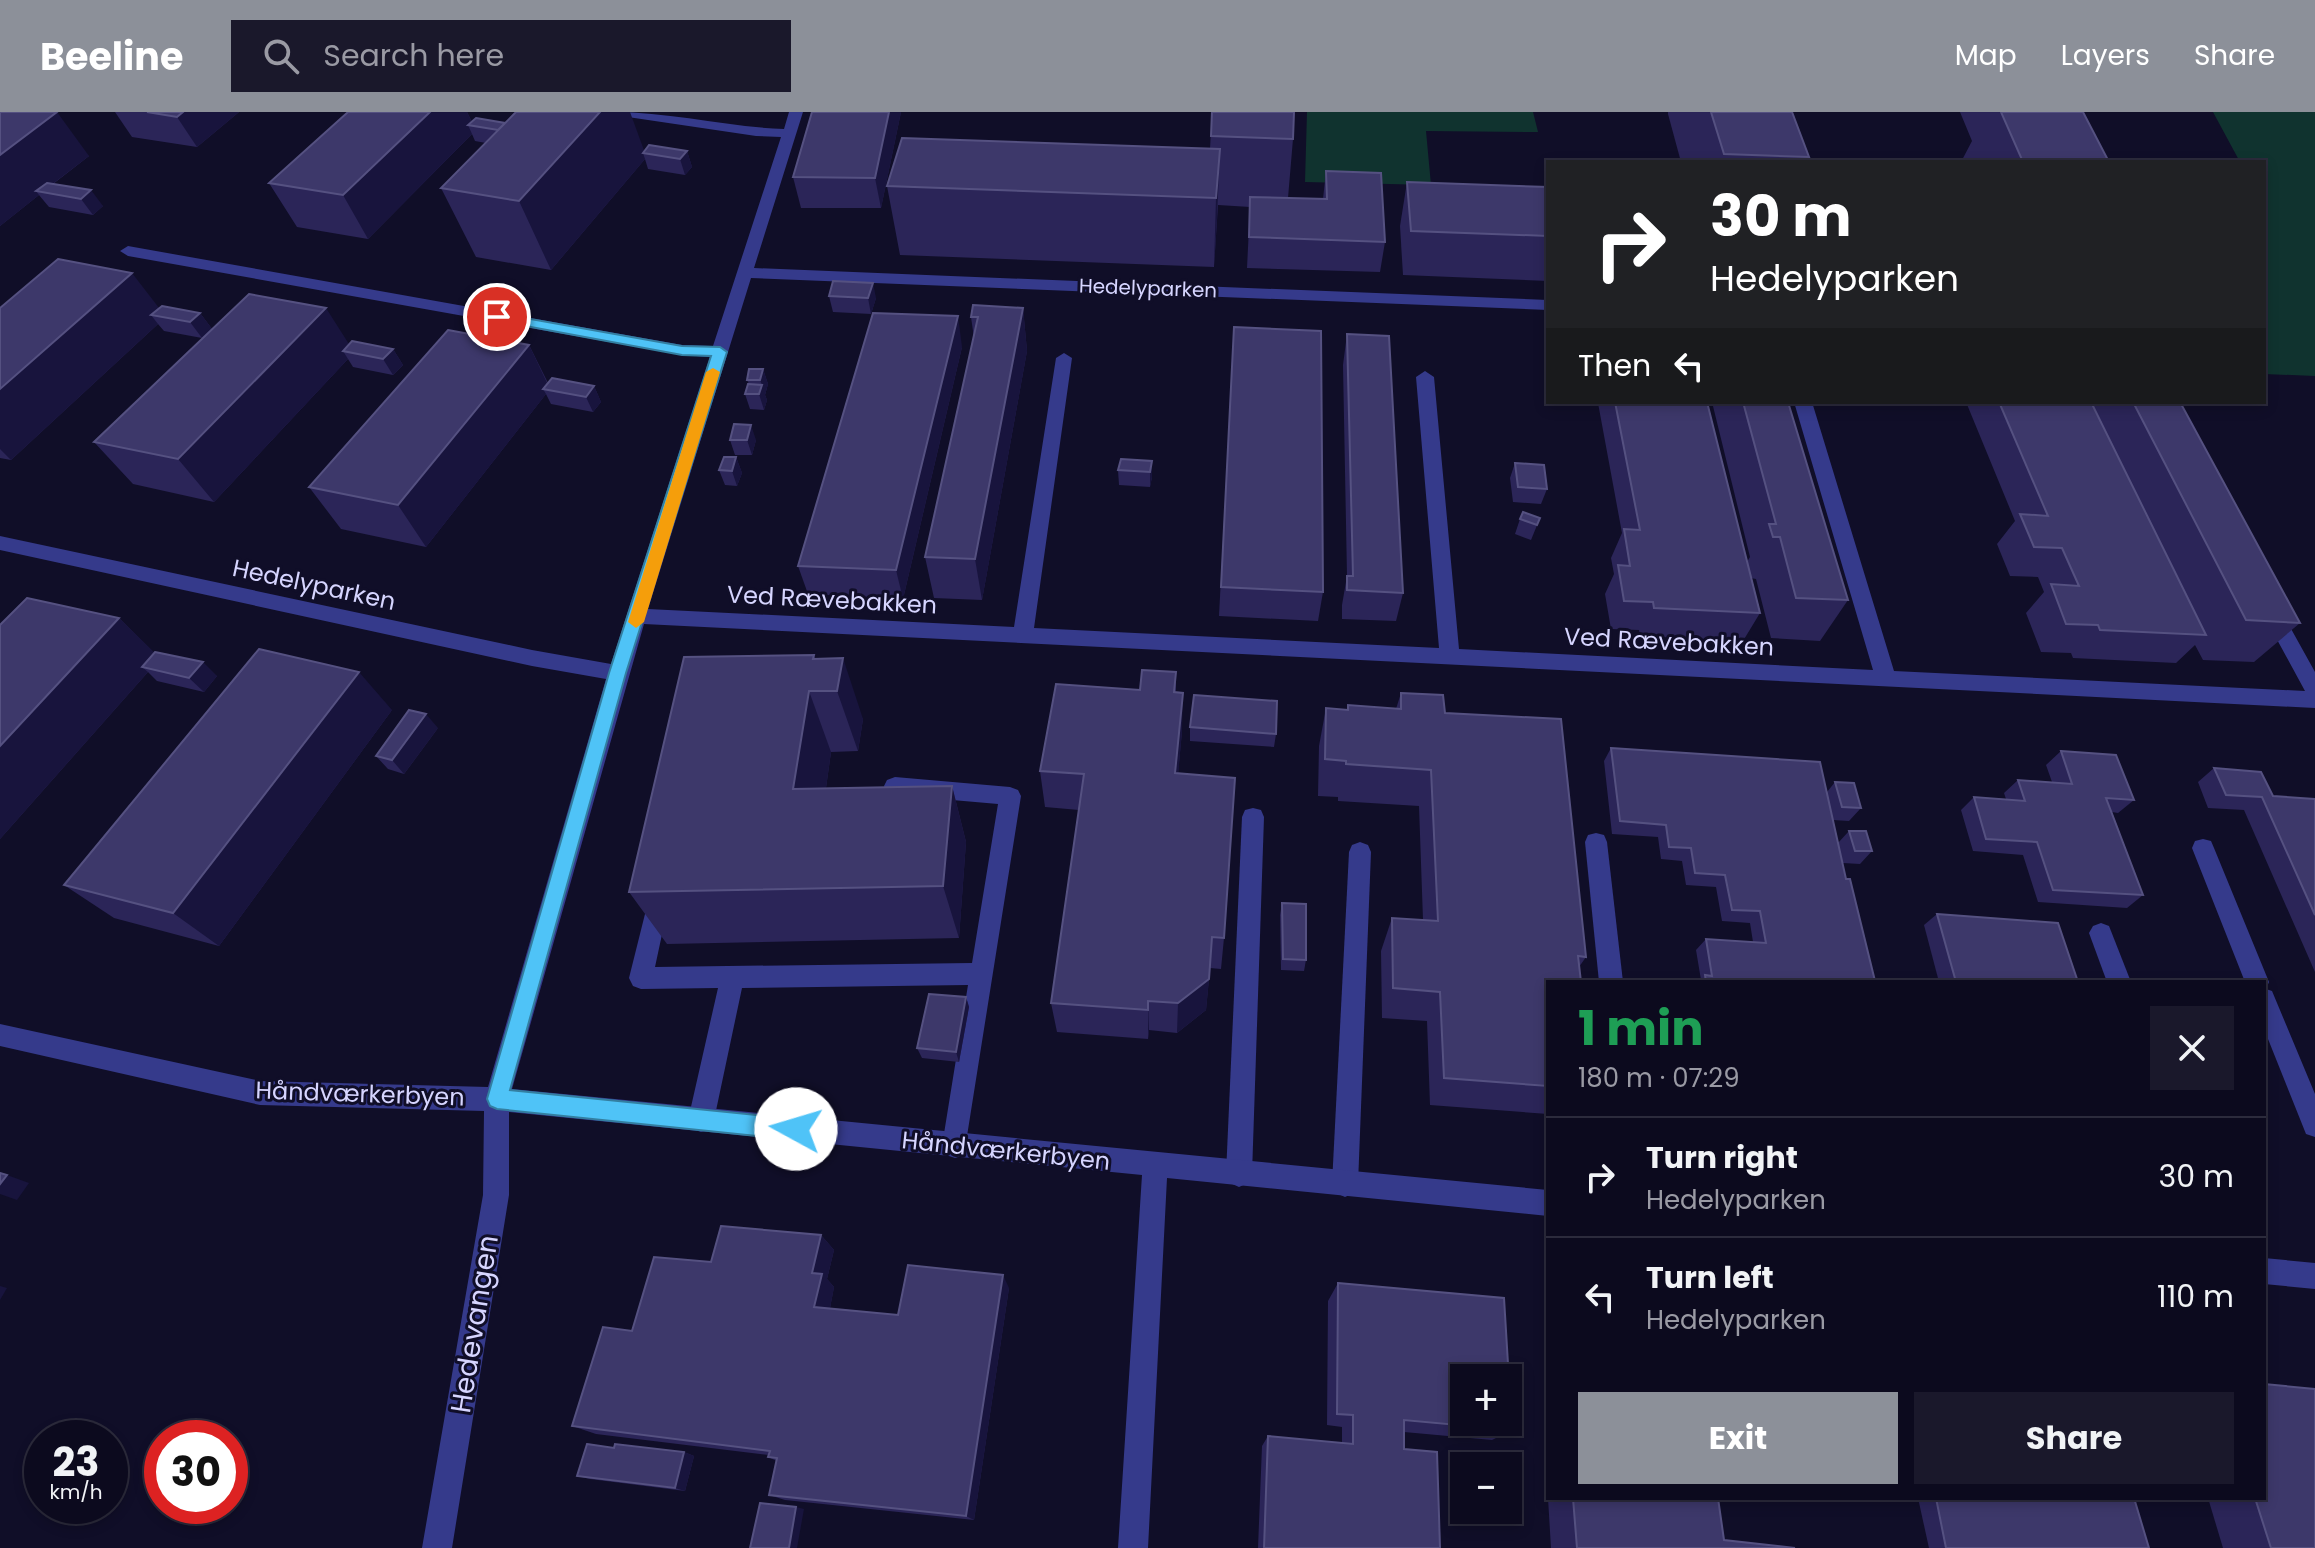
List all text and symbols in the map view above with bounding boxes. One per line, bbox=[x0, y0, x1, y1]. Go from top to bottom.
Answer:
search box bbox=[231, 20, 791, 92]
text: Beeline bbox=[40, 30, 183, 83]
icon: search bbox=[259, 34, 303, 78]
text: Search here bbox=[323, 34, 504, 77]
text: Map bbox=[1955, 36, 2017, 75]
text: Layers bbox=[2061, 36, 2150, 75]
text: Share bbox=[2194, 36, 2275, 75]
text: 30 m bbox=[1710, 177, 1852, 256]
icon: right bbox=[1578, 192, 1682, 296]
text: Hedelyparken bbox=[1710, 253, 1959, 304]
street label: Hedelyparken bbox=[1078, 272, 1218, 304]
pin bbox=[463, 283, 531, 351]
icon: arrive bbox=[475, 295, 519, 339]
text: Then bbox=[1578, 344, 1651, 387]
icon: left bbox=[1667, 344, 1711, 388]
street label: Hedelyparken bbox=[229, 551, 399, 618]
street label: Ved Rævebakken bbox=[726, 578, 938, 621]
street label: Ved Rævebakken bbox=[1563, 620, 1775, 663]
text: 1 min bbox=[1578, 995, 1704, 1062]
button: close bbox=[2150, 1006, 2234, 1090]
text: 180 m · 07:29 bbox=[1578, 1060, 1740, 1096]
street label: Håndværkerbyen bbox=[255, 1073, 465, 1114]
position arrow bbox=[754, 1087, 838, 1171]
street label: Håndværkerbyen bbox=[900, 1123, 1112, 1178]
text: Turn right bbox=[1646, 1136, 1798, 1179]
icon: right bbox=[1578, 1155, 1622, 1199]
text: 30 m bbox=[2159, 1155, 2234, 1198]
text: Hedelyparken bbox=[1646, 1182, 1826, 1218]
street label: Hedevangen bbox=[441, 1232, 508, 1416]
text: Turn left bbox=[1646, 1256, 1774, 1299]
icon: left bbox=[1578, 1275, 1622, 1319]
text: 110 m bbox=[2157, 1275, 2234, 1318]
text: Hedelyparken bbox=[1646, 1302, 1826, 1338]
map controls bbox=[1450, 1364, 1522, 1524]
button: + bbox=[1450, 1364, 1522, 1436]
button: Exit bbox=[1578, 1392, 1898, 1484]
button: Share bbox=[1914, 1392, 2234, 1484]
speed limit sign: 30 bbox=[144, 1420, 248, 1524]
text: 23 bbox=[52, 1434, 100, 1490]
button: − bbox=[1450, 1452, 1522, 1524]
text: km/h bbox=[49, 1478, 103, 1506]

